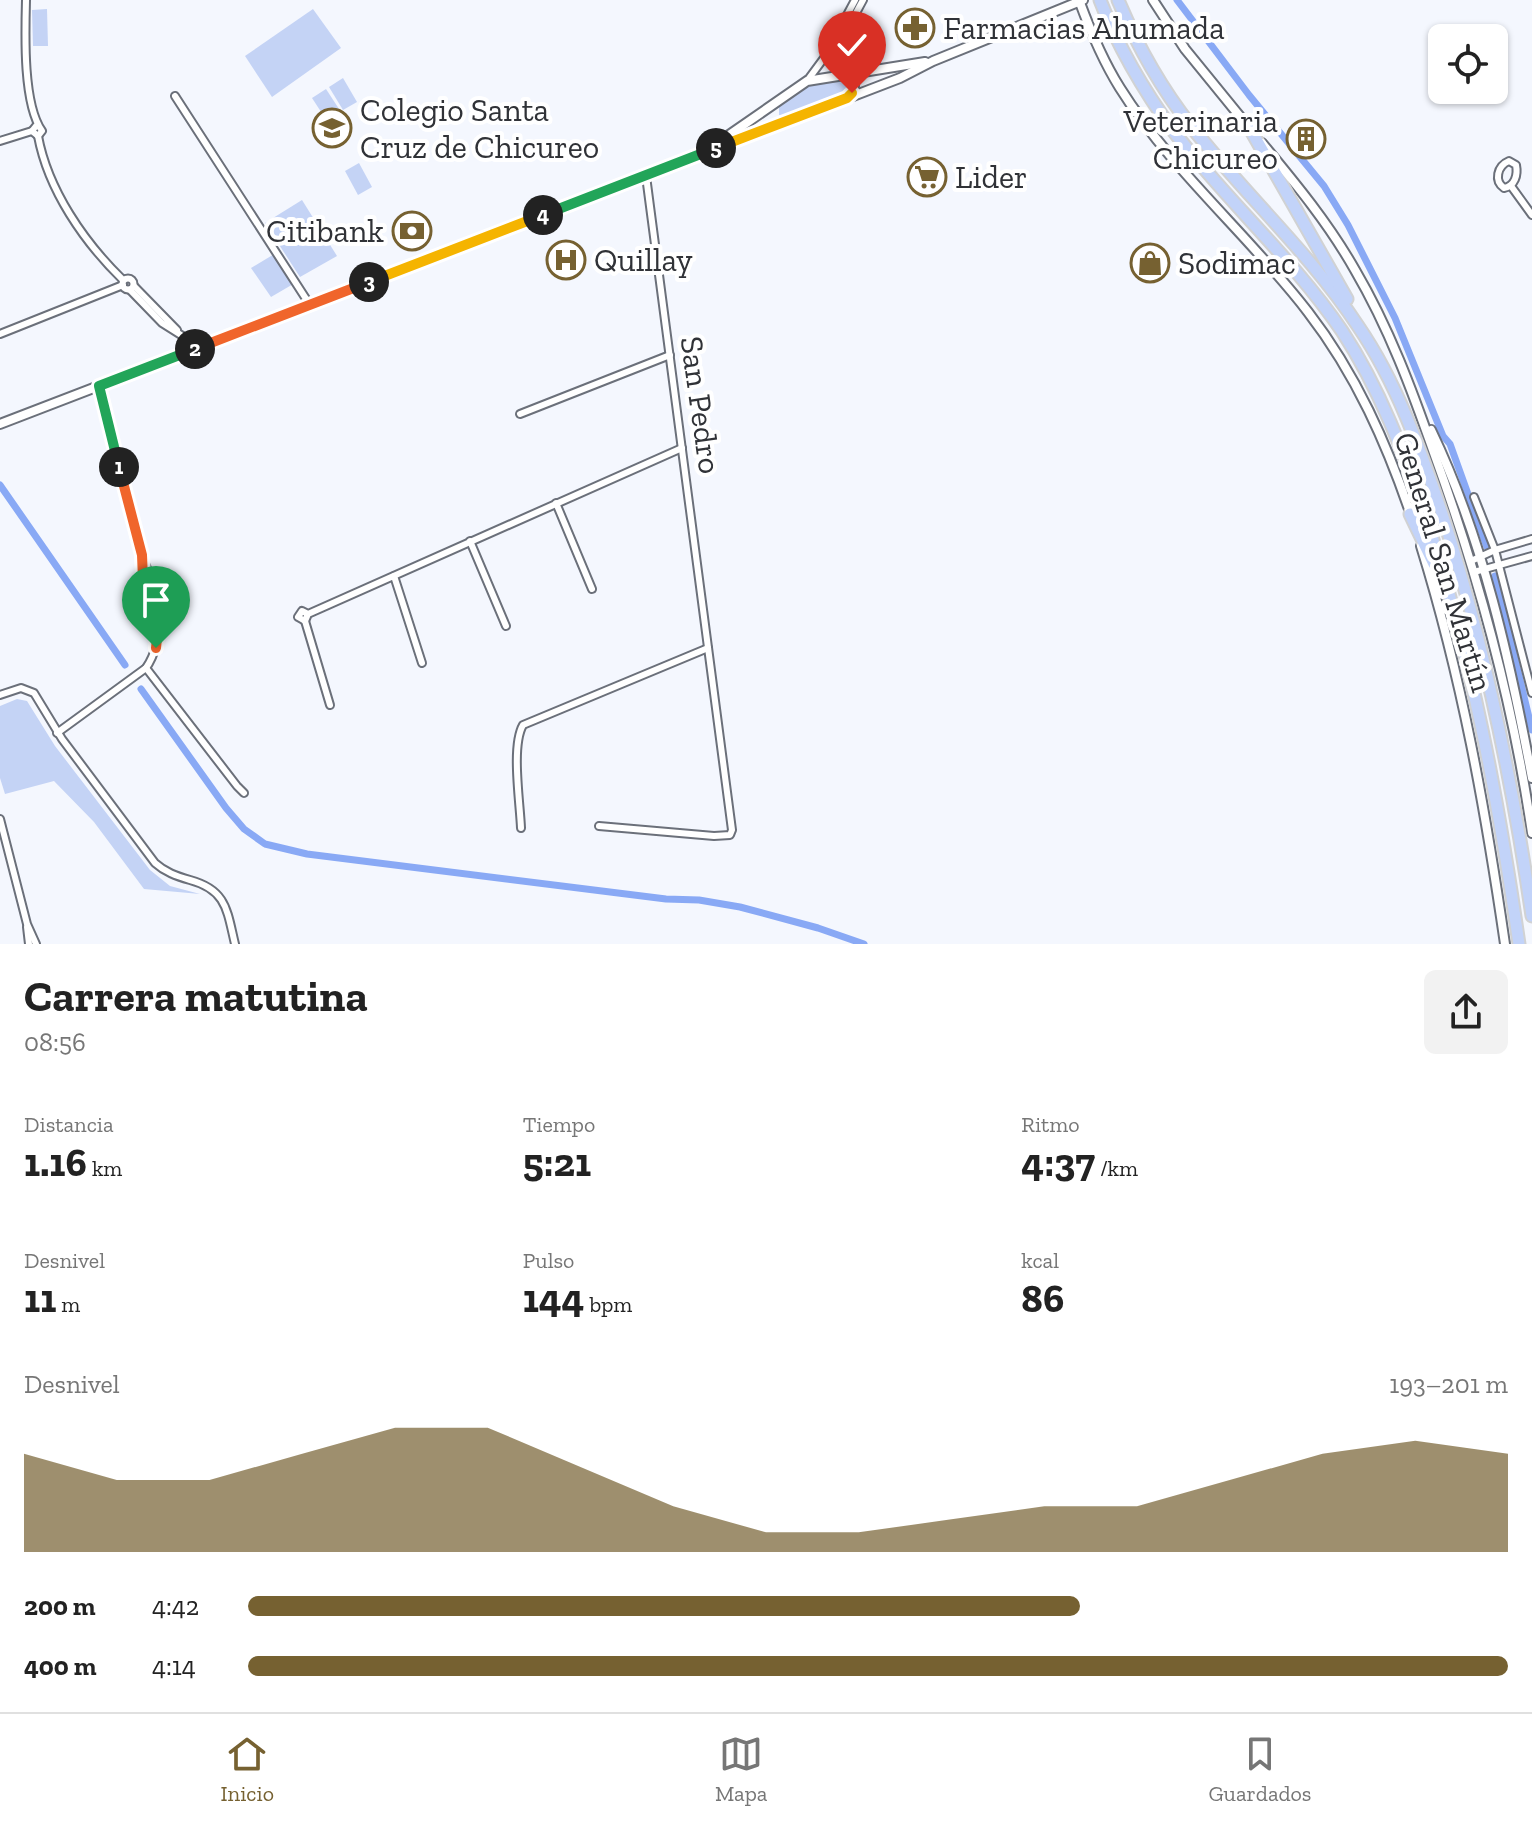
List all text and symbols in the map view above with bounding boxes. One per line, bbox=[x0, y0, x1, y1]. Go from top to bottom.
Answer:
pharmacy icon: Farmacias Ahumada bbox=[894, 7, 936, 49]
place label: Farmacias Ahumada bbox=[943, 9, 1225, 47]
pin bbox=[818, 11, 886, 93]
icon: check bbox=[830, 23, 874, 67]
map controls bbox=[1428, 24, 1508, 104]
button: locate bbox=[1428, 24, 1508, 104]
place label: Colegio Santa Cruz de Chicureo bbox=[360, 91, 599, 166]
place label: Veterinaria Chicureo bbox=[1122, 102, 1278, 177]
school or university icon: Colegio Santa Cruz de Chicureo bbox=[311, 107, 353, 149]
building icon: Veterinaria Chicureo bbox=[1285, 118, 1327, 160]
pin: 5 bbox=[696, 128, 736, 168]
text: 5 bbox=[710, 134, 722, 161]
supermarket icon: Lider bbox=[906, 156, 948, 198]
place label: Lider bbox=[955, 158, 1027, 196]
pin: 4 bbox=[523, 195, 563, 235]
text: 4 bbox=[537, 201, 549, 228]
bank icon: Citibank bbox=[391, 210, 433, 252]
place label: Citibank bbox=[266, 212, 384, 250]
hospital icon: Quillay bbox=[545, 239, 587, 281]
place label: Quillay bbox=[594, 241, 693, 279]
shop icon: Sodimac bbox=[1129, 242, 1171, 284]
place label: Sodimac bbox=[1178, 244, 1296, 282]
pin: 3 bbox=[349, 262, 389, 302]
text: 3 bbox=[363, 268, 375, 295]
pin: 2 bbox=[175, 329, 215, 369]
street label: San Pedro bbox=[673, 334, 729, 476]
text: 2 bbox=[189, 335, 201, 362]
street label: General San Martín bbox=[1386, 428, 1502, 697]
pin: 1 bbox=[99, 447, 139, 487]
text: 1 bbox=[115, 453, 123, 480]
pin bbox=[122, 566, 190, 648]
icon: arrive bbox=[134, 578, 178, 622]
text: Carrera matutina bbox=[24, 969, 368, 1022]
button: share bbox=[1424, 970, 1508, 1054]
text: 08:56 bbox=[24, 1026, 86, 1058]
text: Distancia bbox=[24, 1111, 114, 1138]
text: Tiempo bbox=[523, 1111, 595, 1138]
text: Ritmo bbox=[1021, 1111, 1080, 1138]
text: 1.16 bbox=[24, 1138, 87, 1186]
text: 5:21 bbox=[523, 1138, 591, 1186]
text: 4:37 bbox=[1021, 1138, 1095, 1186]
text: km bbox=[87, 1155, 122, 1182]
text: /km bbox=[1095, 1155, 1138, 1182]
text: Desnivel bbox=[24, 1247, 105, 1274]
text: Pulso bbox=[523, 1247, 574, 1274]
text: kcal bbox=[1021, 1247, 1059, 1274]
text: 11 bbox=[24, 1274, 56, 1322]
text: 144 bbox=[523, 1274, 584, 1322]
text: 86 bbox=[1021, 1274, 1064, 1322]
text: m bbox=[56, 1291, 80, 1318]
text: bpm bbox=[584, 1291, 632, 1318]
text: Desnivel bbox=[24, 1368, 120, 1400]
text: 193–201 m bbox=[1389, 1368, 1508, 1400]
text: 200 m bbox=[24, 1590, 96, 1622]
text: 4:42 bbox=[152, 1590, 199, 1622]
text: 400 m bbox=[24, 1650, 96, 1682]
text: 4:14 bbox=[152, 1650, 196, 1682]
tab: Inicio bbox=[220, 1732, 274, 1807]
tab: Mapa bbox=[715, 1732, 767, 1807]
tab: Guardados bbox=[1208, 1732, 1312, 1807]

